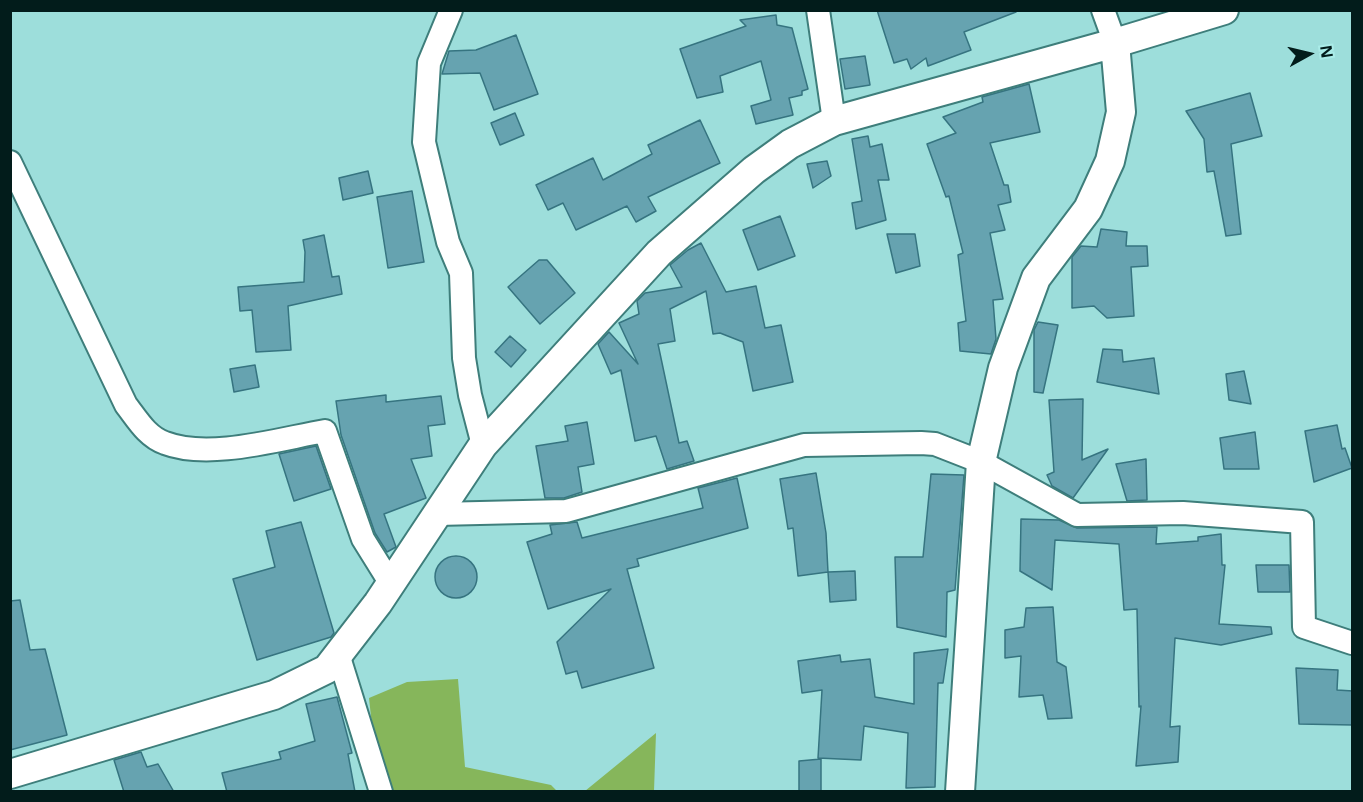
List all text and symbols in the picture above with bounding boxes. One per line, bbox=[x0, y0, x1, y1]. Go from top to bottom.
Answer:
north arrow bbox=[1279, 24, 1339, 84]
text: N bbox=[1315, 44, 1339, 59]

